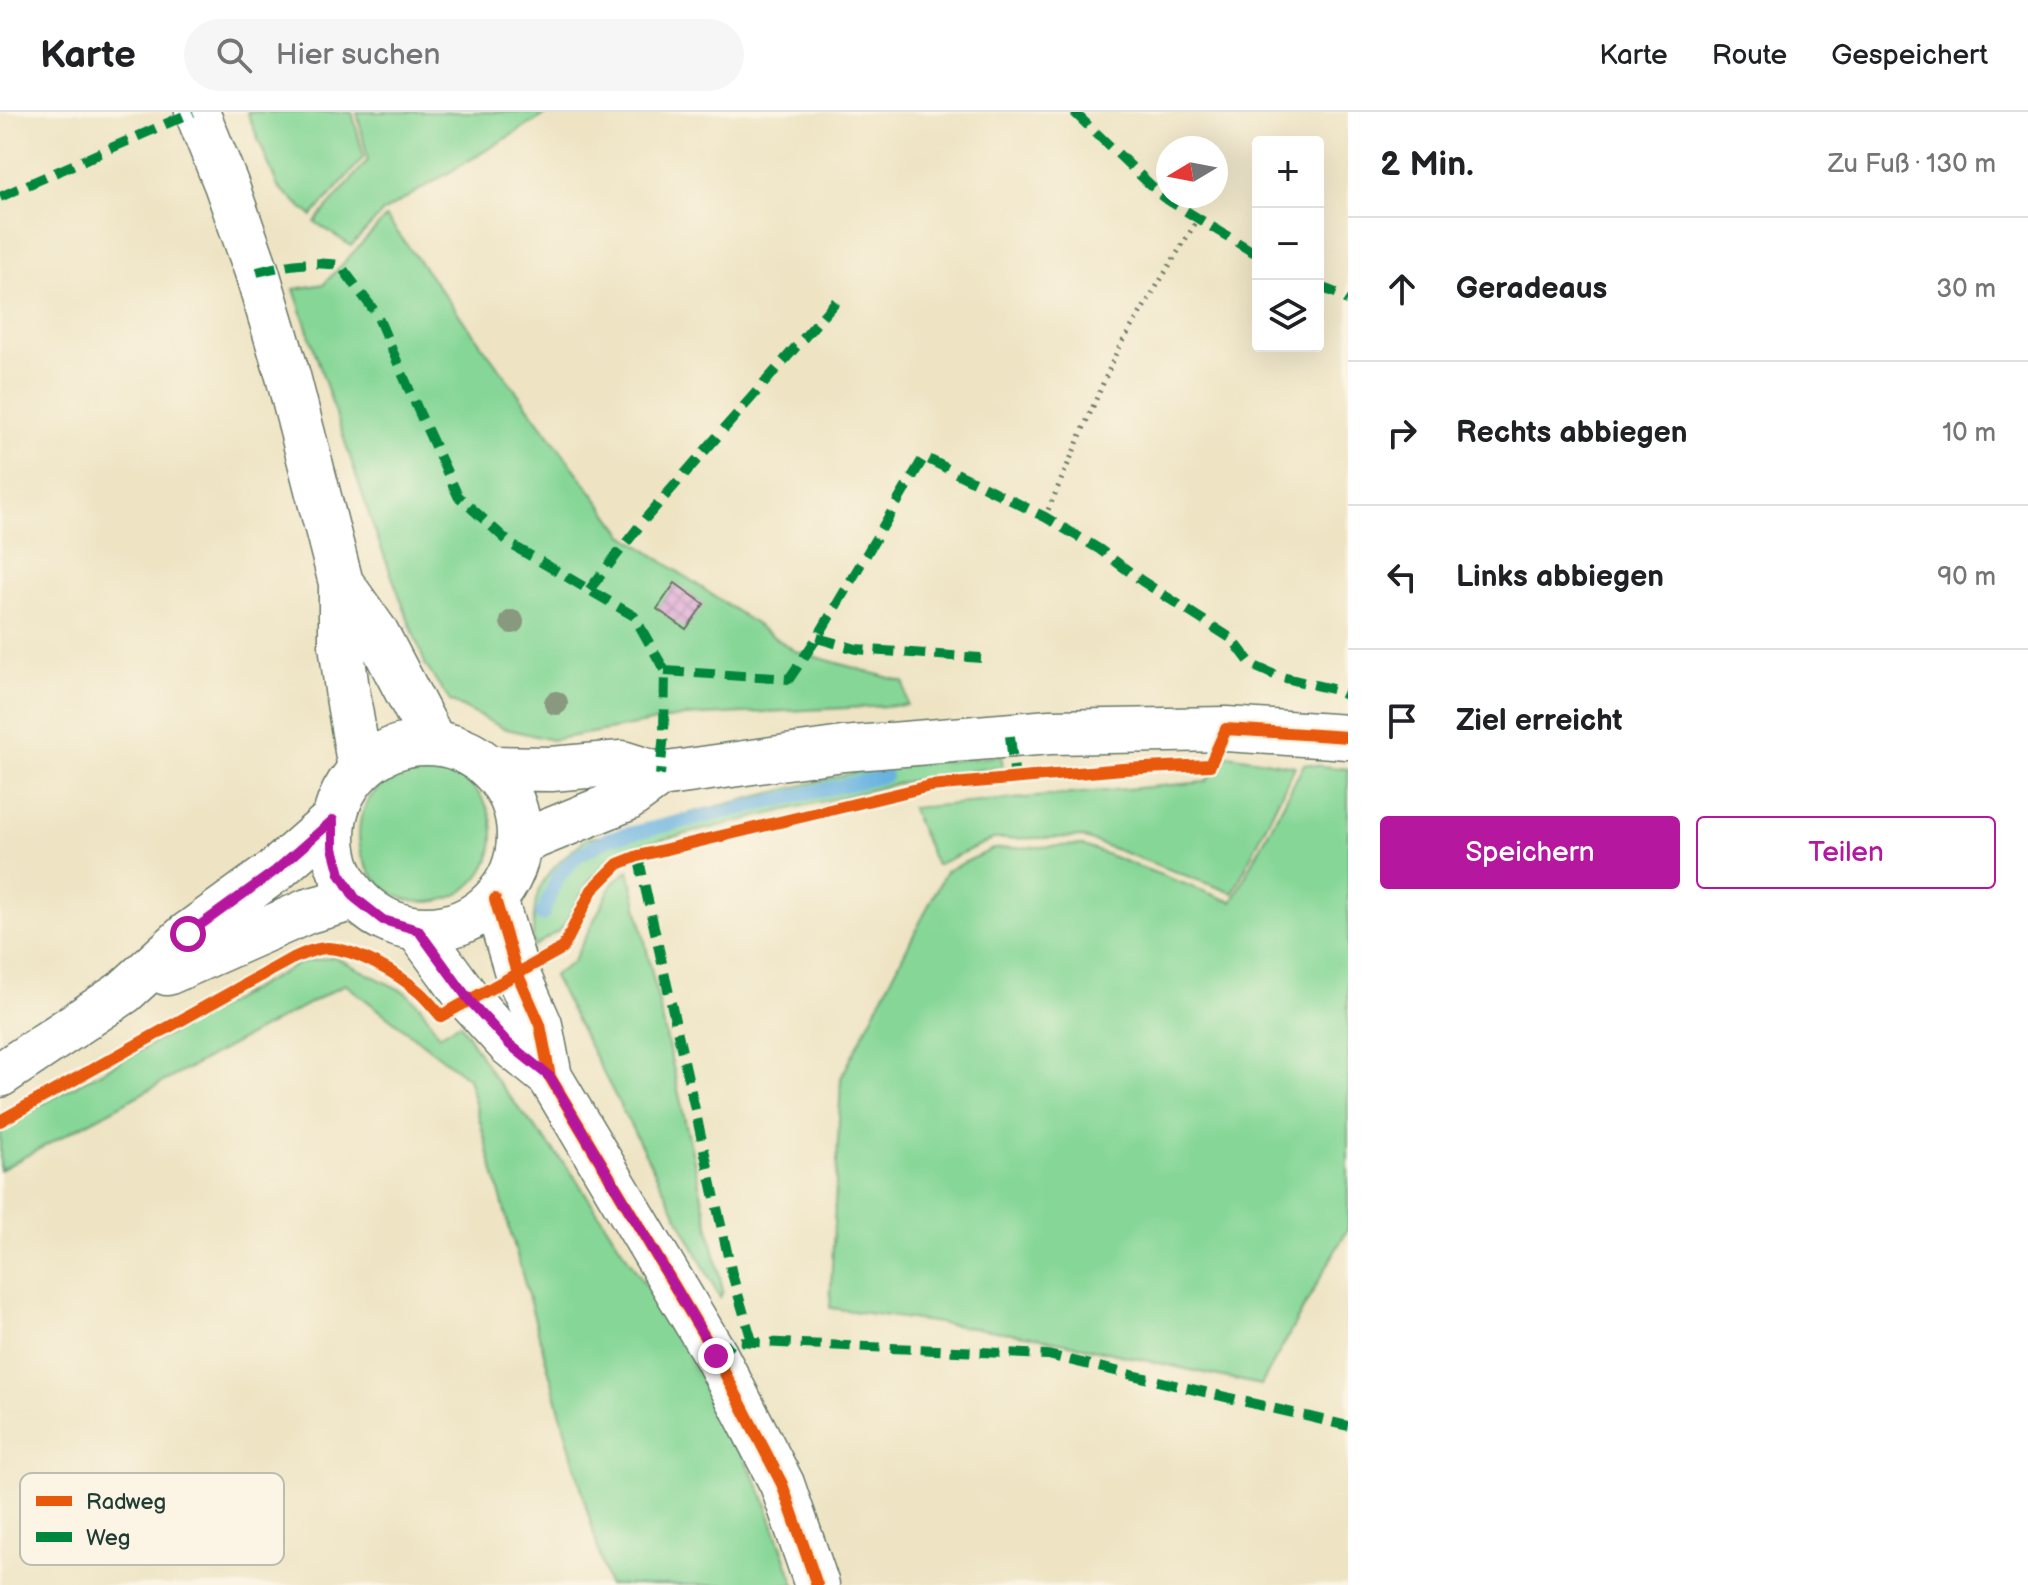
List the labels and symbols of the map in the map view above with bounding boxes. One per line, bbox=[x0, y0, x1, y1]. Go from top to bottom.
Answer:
north arrow bbox=[1156, 136, 1228, 208]
route start bbox=[170, 916, 206, 952]
route end bbox=[698, 1338, 734, 1374]
legend bbox=[20, 1473, 284, 1565]
text: Radweg bbox=[86, 1489, 166, 1516]
text: Weg bbox=[86, 1525, 131, 1552]

